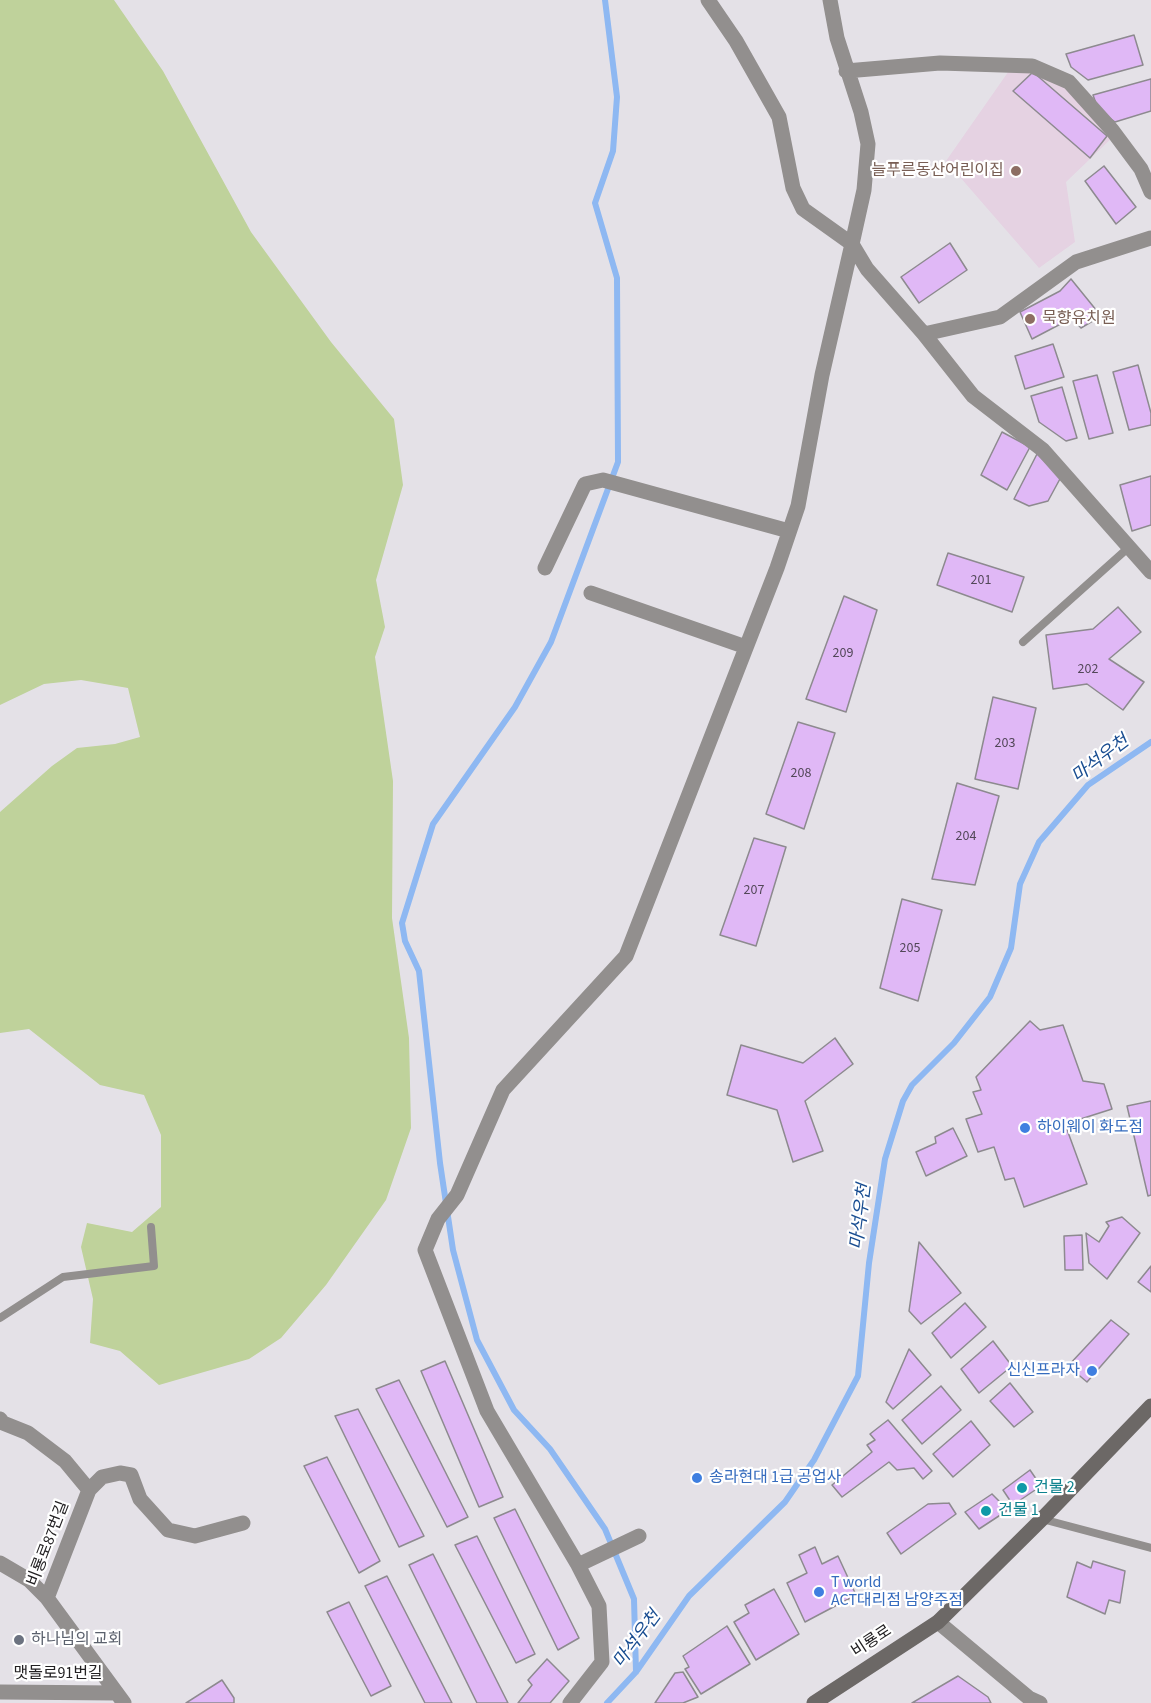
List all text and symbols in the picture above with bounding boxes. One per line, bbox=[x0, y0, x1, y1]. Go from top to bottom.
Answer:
place label: 늘푸른동산어린이집 bbox=[872, 161, 1004, 181]
marker: 늘푸른동산어린이집 bbox=[1009, 164, 1023, 178]
place label: 묵향유치원 bbox=[1042, 309, 1116, 329]
marker: 묵향유치원 bbox=[1023, 312, 1037, 326]
house number: 201 bbox=[971, 573, 991, 589]
house number: 209 bbox=[833, 646, 853, 662]
house number: 202 bbox=[1078, 662, 1098, 678]
water label: 마석우천 bbox=[1068, 731, 1134, 789]
house number: 203 bbox=[995, 736, 1015, 752]
house number: 208 bbox=[791, 766, 811, 782]
house number: 204 bbox=[956, 829, 976, 845]
house number: 207 bbox=[744, 883, 764, 899]
house number: 205 bbox=[900, 941, 920, 957]
place label: 하이웨이 화도점 bbox=[1037, 1118, 1143, 1138]
marker: 하이웨이 화도점 bbox=[1018, 1121, 1032, 1135]
water label: 마석우천 bbox=[847, 1183, 877, 1251]
place label: 신신프라자 bbox=[1006, 1361, 1080, 1381]
marker: 신신프라자 bbox=[1085, 1364, 1099, 1378]
place label: 송라현대 1급 공업사 bbox=[709, 1468, 841, 1488]
marker: 송라현대 1급 공업사 bbox=[690, 1471, 704, 1485]
place label: 건물 2 bbox=[1034, 1478, 1075, 1498]
marker: 건물 2 bbox=[1015, 1481, 1029, 1495]
street label: 비룡로87번길 bbox=[24, 1499, 74, 1589]
place label: 건물 1 bbox=[998, 1501, 1039, 1521]
marker: 건물 1 bbox=[979, 1504, 993, 1518]
place label: T world ACT대리점 남양주점 bbox=[831, 1573, 963, 1611]
marker: T world ACT대리점 남양주점 bbox=[812, 1585, 826, 1599]
water label: 마석우천 bbox=[609, 1607, 667, 1673]
street label: 비룡로 bbox=[848, 1622, 896, 1662]
place label: 하나님의 교회 bbox=[31, 1630, 123, 1650]
marker: 하나님의 교회 bbox=[12, 1633, 26, 1647]
street label: 맷돌로91번길 bbox=[13, 1664, 103, 1684]

